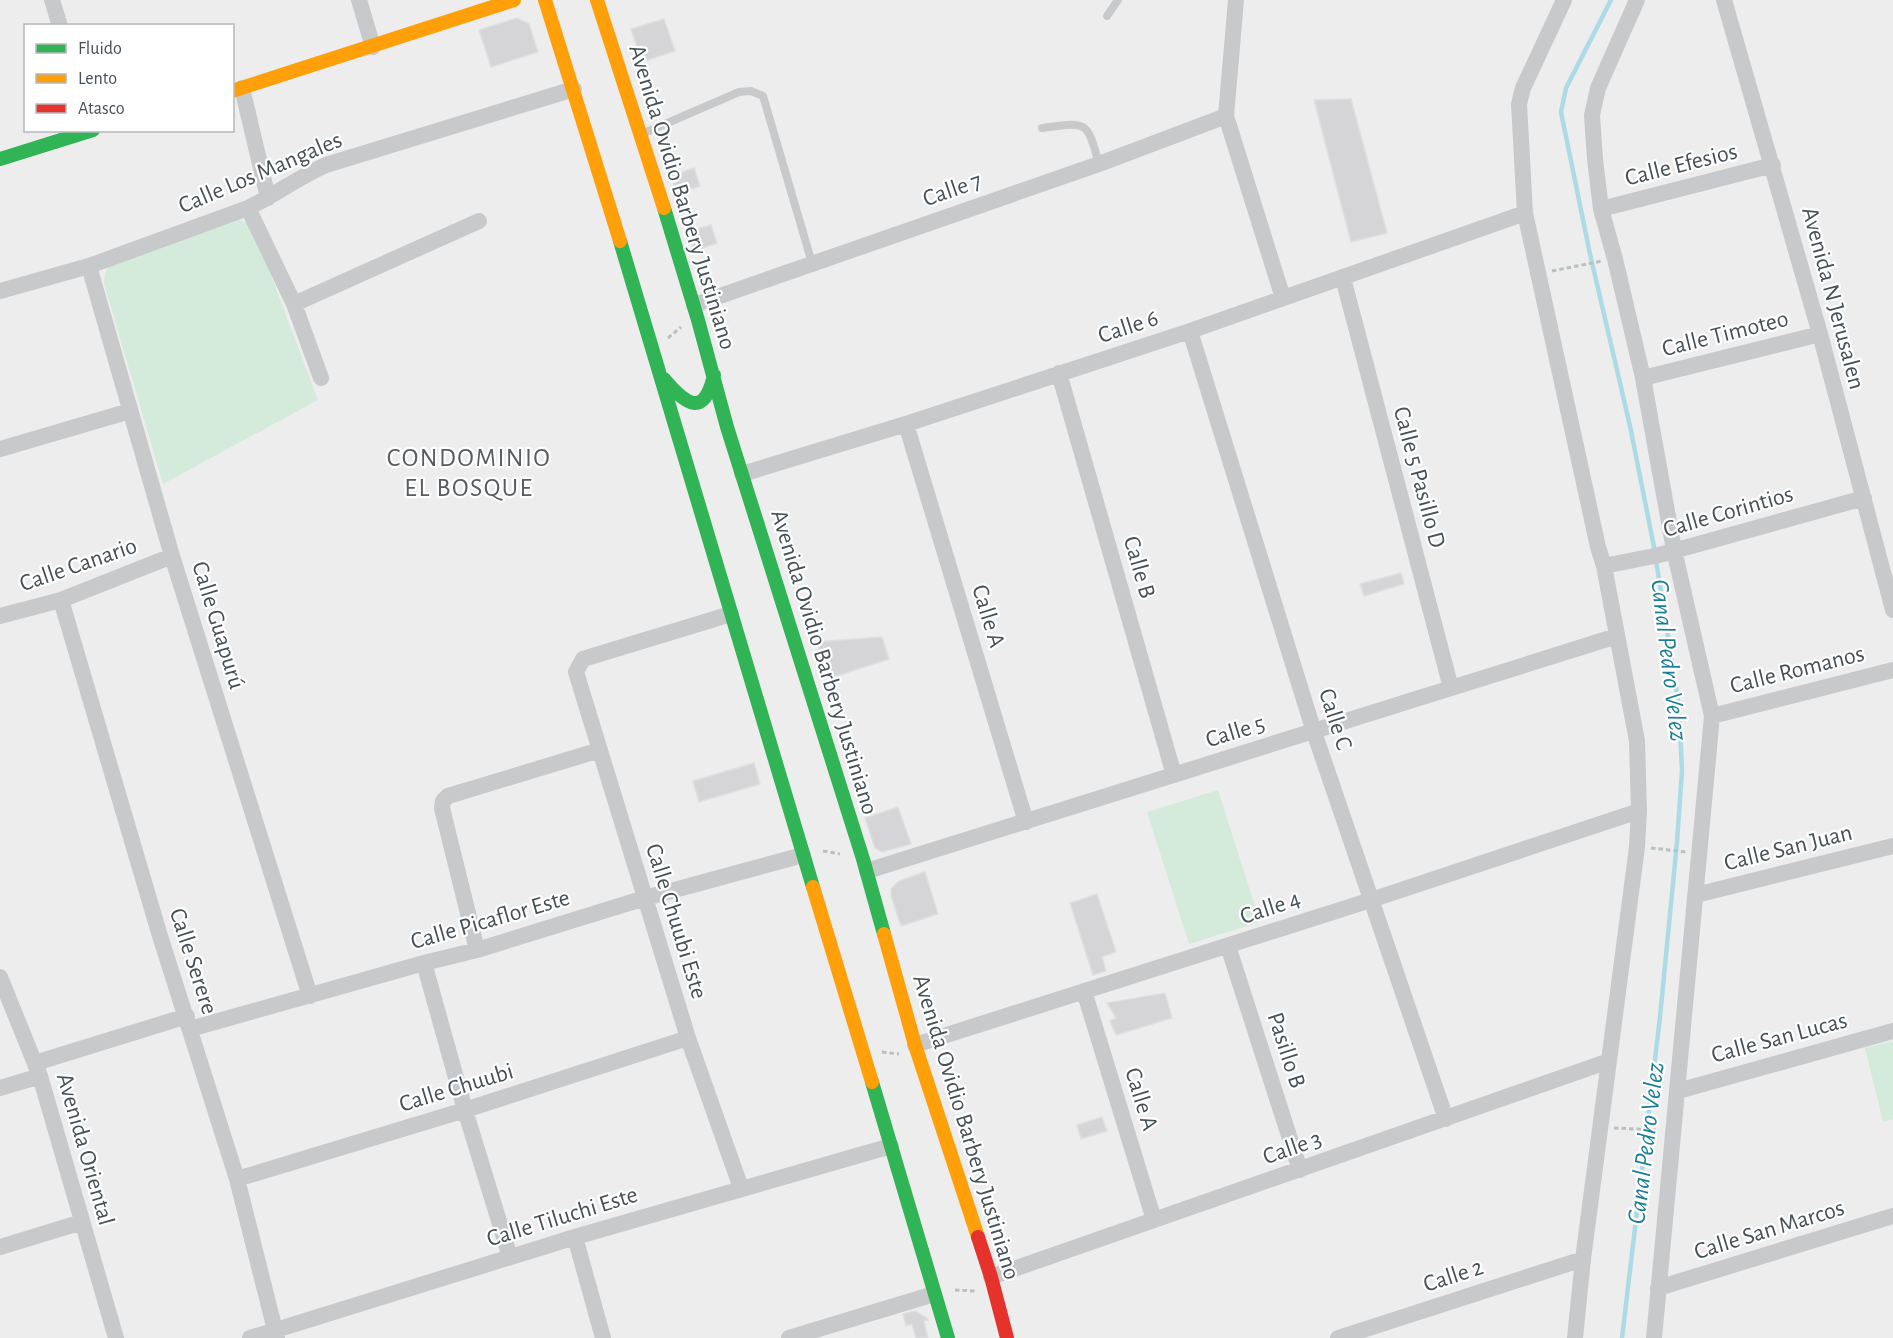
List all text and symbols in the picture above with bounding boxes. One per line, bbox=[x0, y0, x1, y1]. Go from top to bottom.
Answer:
legend bbox=[24, 24, 234, 132]
text: Fluido bbox=[78, 40, 122, 58]
street label: Avenida Ovidio Barbery Justiniano bbox=[624, 42, 740, 353]
text: Lento bbox=[78, 70, 117, 88]
text: Atasco bbox=[78, 100, 125, 118]
street label: Calle Los Mangales bbox=[175, 128, 346, 218]
street label: Calle Efesios bbox=[1623, 139, 1740, 190]
street label: Calle 7 bbox=[920, 169, 985, 211]
street label: Avenida N Jerusalen bbox=[1797, 205, 1869, 392]
street label: Calle 6 bbox=[1095, 306, 1161, 348]
street label: Calle Timoteo bbox=[1660, 307, 1791, 361]
street label: Calle 5 Pasillo D bbox=[1389, 404, 1449, 550]
district label: CONDOMINIO EL BOSQUE bbox=[387, 445, 551, 501]
street label: Calle Corintios bbox=[1661, 482, 1796, 542]
street label: Avenida Ovidio Barbery Justiniano bbox=[766, 507, 882, 818]
street label: Calle Canario bbox=[17, 534, 140, 596]
street label: Calle B bbox=[1119, 534, 1159, 601]
street label: Calle Guapurú bbox=[187, 559, 249, 692]
water label: Canal Pedro Velez bbox=[1646, 578, 1692, 743]
street label: Calle A bbox=[967, 582, 1009, 651]
street label: Calle Romanos bbox=[1728, 642, 1867, 698]
street label: Calle C bbox=[1314, 686, 1356, 753]
street label: Calle 5 bbox=[1203, 712, 1268, 752]
street label: Calle San Juan bbox=[1722, 820, 1855, 875]
street label: Calle Chuubi Este bbox=[641, 841, 711, 1002]
street label: Calle Picaflor Este bbox=[408, 886, 573, 954]
street label: Calle 4 bbox=[1237, 887, 1303, 929]
street label: Calle Serere bbox=[165, 905, 221, 1017]
street label: Avenida Ovidio Barbery Justiniano bbox=[908, 972, 1024, 1283]
street label: Calle San Lucas bbox=[1709, 1008, 1850, 1068]
street label: Pasillo B bbox=[1263, 1009, 1310, 1091]
street label: Calle Chuubi bbox=[396, 1059, 516, 1117]
water label: Canal Pedro Velez bbox=[1623, 1061, 1669, 1226]
street label: Calle A bbox=[1120, 1065, 1162, 1134]
street label: Avenida Oriental bbox=[52, 1071, 118, 1228]
street label: Calle 3 bbox=[1260, 1127, 1325, 1169]
street label: Calle Tiluchi Este bbox=[484, 1183, 641, 1251]
street label: Calle San Marcos bbox=[1691, 1196, 1847, 1264]
street label: Calle 2 bbox=[1420, 1255, 1486, 1297]

